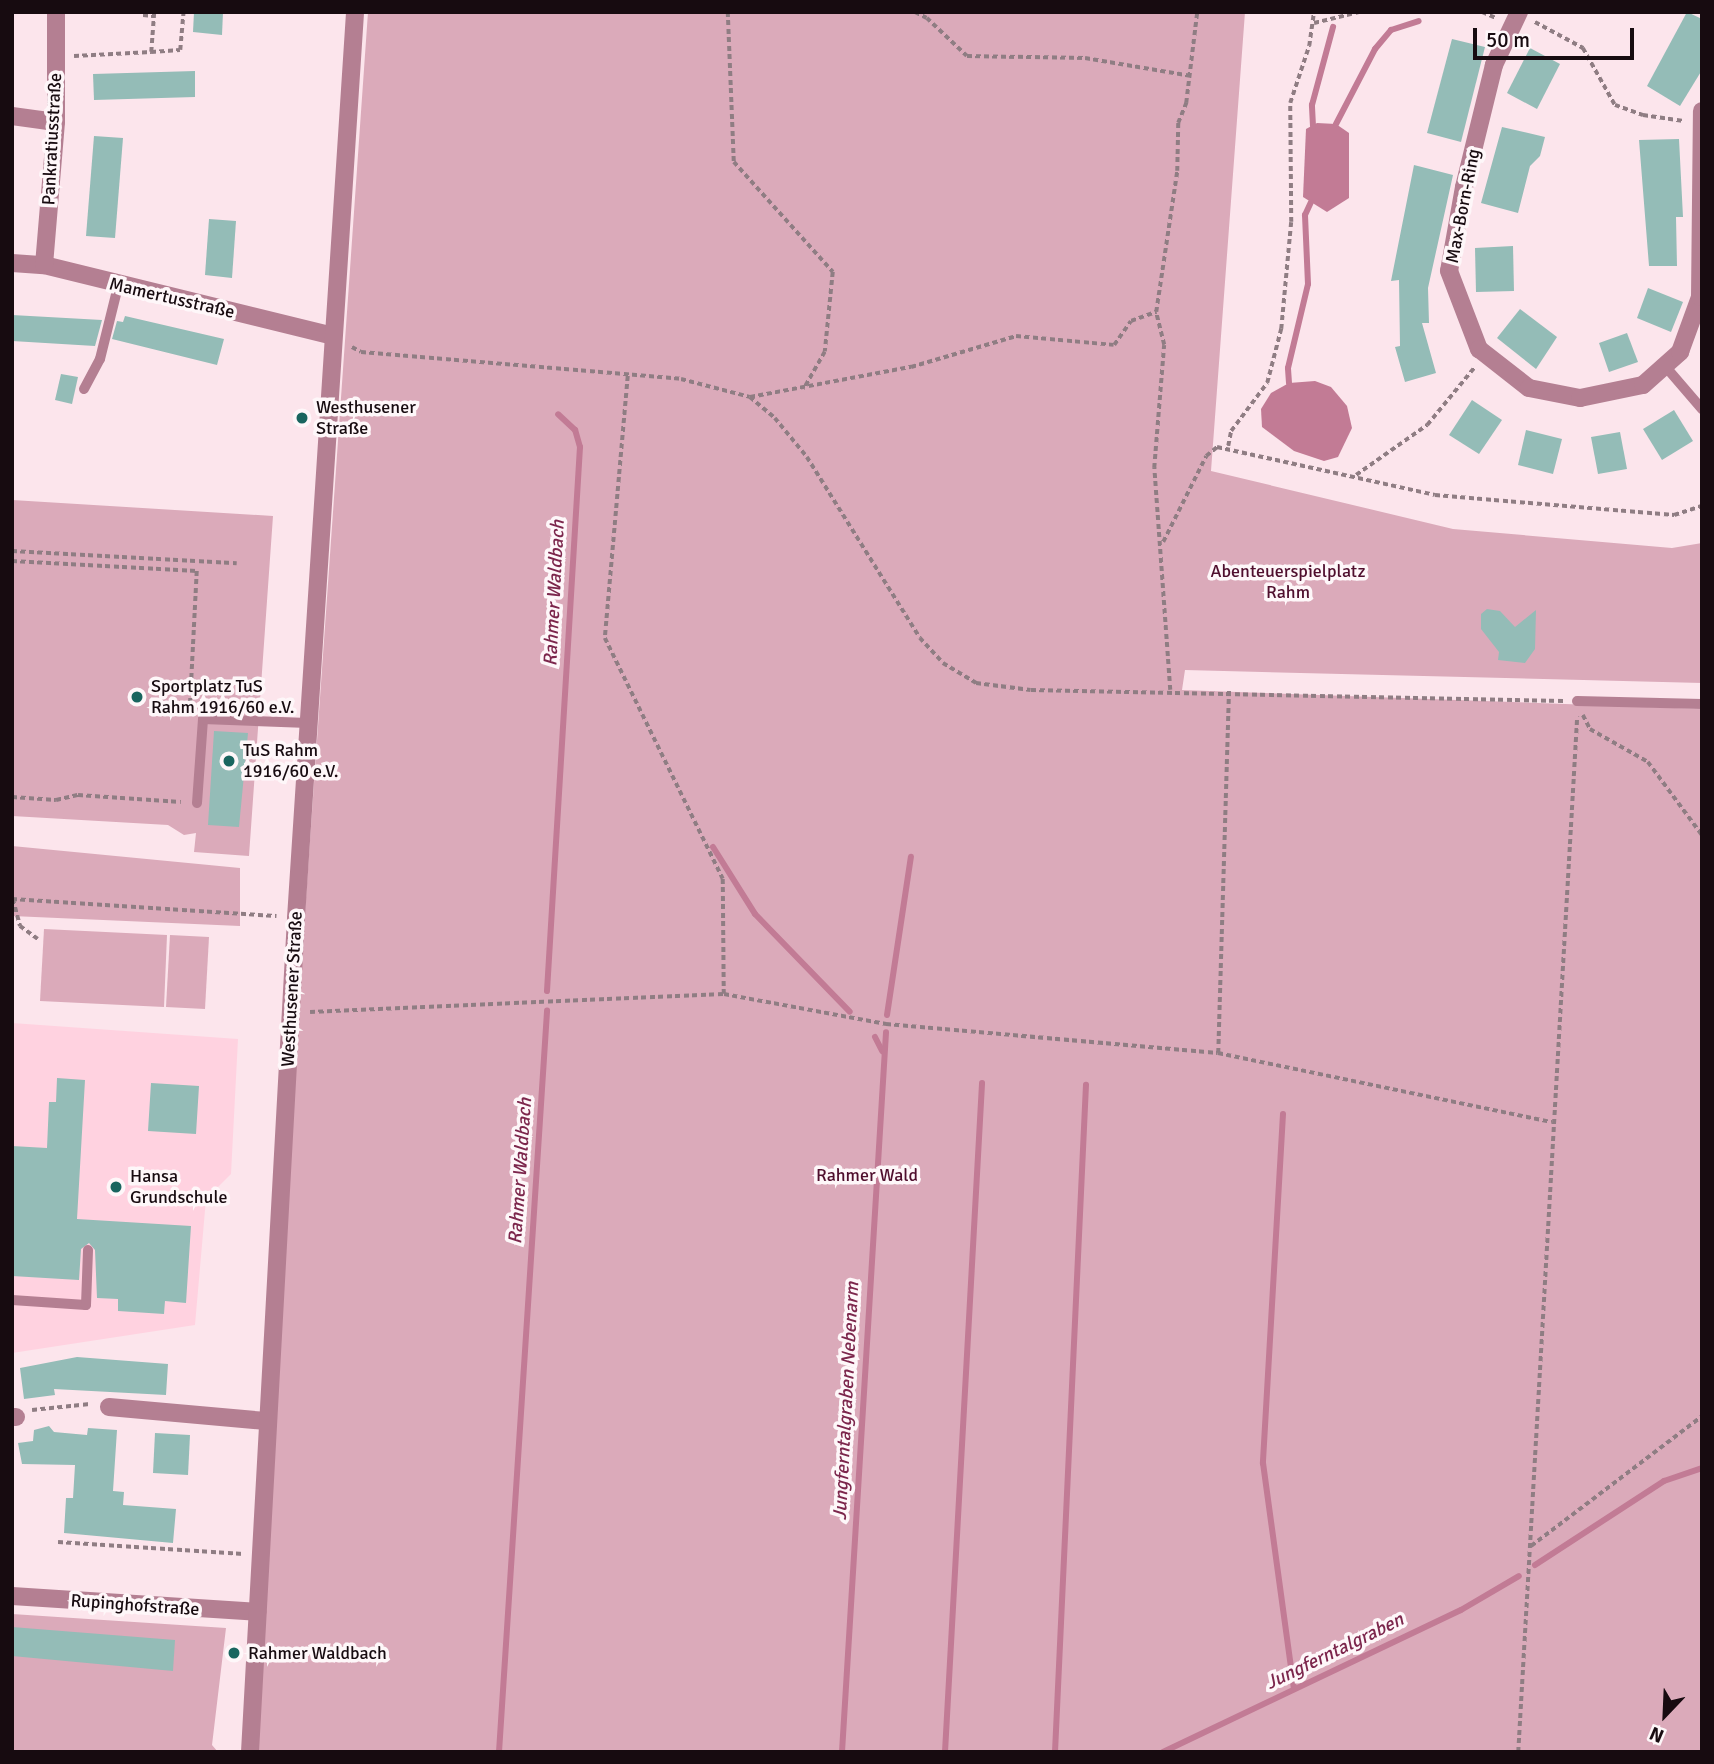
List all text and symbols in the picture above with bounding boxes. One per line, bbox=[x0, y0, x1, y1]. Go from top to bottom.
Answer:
scale bar bbox=[1476, 14, 1637, 58]
text: 50 m bbox=[1486, 27, 1530, 53]
street label: Pankratiusstraße bbox=[38, 72, 66, 206]
street label: Max-Born-Ring bbox=[1441, 147, 1485, 265]
street label: Mamertusstraße bbox=[107, 273, 237, 323]
place label: Westhusener Straße bbox=[316, 397, 416, 440]
marker: Westhusener Straße bbox=[294, 410, 310, 426]
water label: Rahmer Waldbach bbox=[540, 519, 570, 667]
park label: Abenteuerspielplatz Rahm bbox=[1211, 561, 1365, 604]
place label: Sportplatz TuS Rahm 1916/60 e.V. bbox=[151, 676, 294, 718]
marker: Sportplatz TuS Rahm 1916/60 e.V. bbox=[129, 689, 145, 705]
place label: TuS Rahm 1916/60 e.V. bbox=[243, 740, 338, 782]
marker: TuS Rahm 1916/60 e.V. bbox=[221, 753, 237, 769]
street label: Westhusener Straße bbox=[277, 911, 307, 1067]
water label: Rahmer Waldbach bbox=[505, 1097, 537, 1245]
park label: Rahmer Wald bbox=[816, 1164, 918, 1186]
place label: Hansa Grundschule bbox=[130, 1166, 228, 1208]
marker: Hansa Grundschule bbox=[108, 1179, 124, 1195]
water label: Jungferntalgraben Nebenarm bbox=[829, 1281, 865, 1521]
street label: Rupinghofstraße bbox=[70, 1590, 200, 1620]
water label: Jungferntalgraben bbox=[1262, 1609, 1408, 1695]
place label: Rahmer Waldbach bbox=[248, 1642, 387, 1664]
marker: Rahmer Waldbach bbox=[226, 1645, 242, 1661]
north arrow bbox=[1630, 1680, 1700, 1750]
text: N bbox=[1646, 1721, 1668, 1748]

